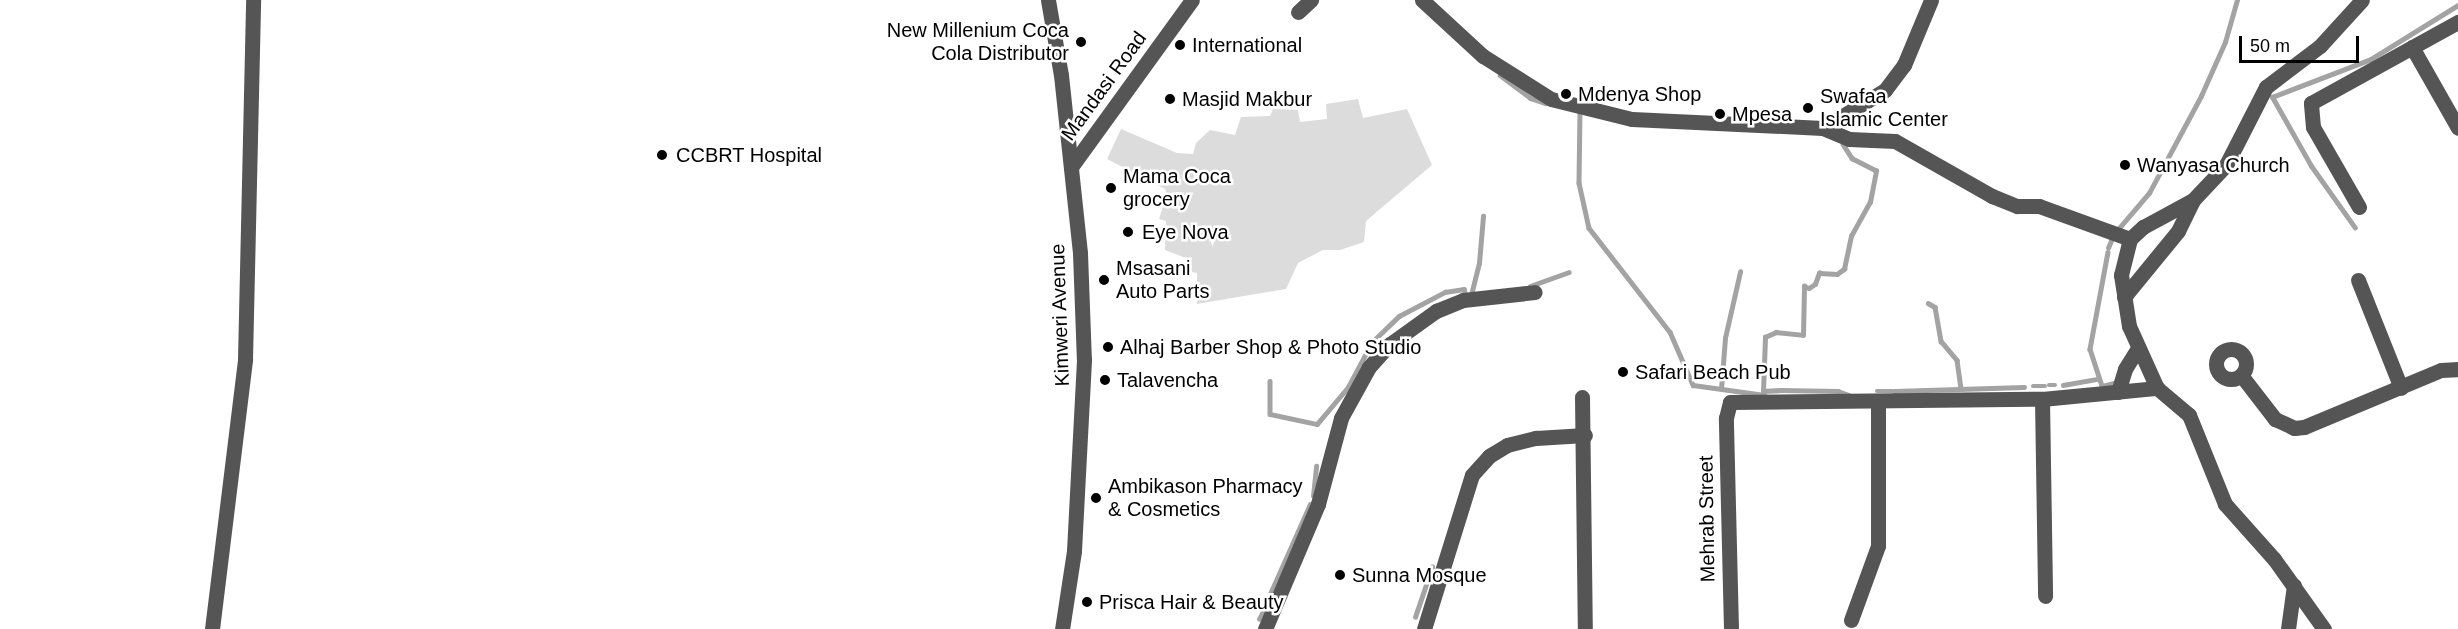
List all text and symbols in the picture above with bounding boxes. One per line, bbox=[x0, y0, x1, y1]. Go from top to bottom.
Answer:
place label: New Millenium Coca Cola Distributor bbox=[887, 19, 1069, 66]
scale bar bbox=[2242, 24, 2362, 62]
street label: Mandasi Road bbox=[1056, 27, 1152, 145]
place label: International bbox=[1192, 33, 1302, 57]
marker: New Millenium Coca Cola Distributor bbox=[1074, 35, 1088, 49]
text: 50 m bbox=[2250, 36, 2290, 56]
marker: International bbox=[1173, 38, 1187, 52]
place label: Mdenya Shop bbox=[1578, 82, 1701, 106]
place label: Swafaa Islamic Center bbox=[1820, 84, 1948, 131]
place label: Masjid Makbur bbox=[1182, 87, 1312, 111]
marker: Mdenya Shop bbox=[1559, 87, 1573, 101]
marker: Masjid Makbur bbox=[1163, 92, 1177, 106]
marker: Swafaa Islamic Center bbox=[1801, 101, 1815, 115]
place label: Mpesa bbox=[1732, 102, 1792, 126]
marker: Mpesa bbox=[1713, 107, 1727, 121]
place label: CCBRT Hospital bbox=[676, 143, 822, 167]
marker: CCBRT Hospital bbox=[653, 146, 671, 164]
place label: Wanyasa Church bbox=[2137, 153, 2290, 177]
marker: Wanyasa Church bbox=[2118, 158, 2132, 172]
place label: Mama Coca grocery bbox=[1123, 164, 1231, 211]
marker: Mama Coca grocery bbox=[1104, 181, 1118, 195]
place label: Eye Nova bbox=[1142, 220, 1229, 244]
marker: Eye Nova bbox=[1119, 223, 1137, 241]
street label: Kimweri Avenue bbox=[1045, 243, 1075, 387]
place label: Msasani Auto Parts bbox=[1116, 256, 1209, 303]
marker: Msasani Auto Parts bbox=[1097, 273, 1111, 287]
place label: Alhaj Barber Shop & Photo Studio bbox=[1120, 335, 1421, 359]
marker: Alhaj Barber Shop & Photo Studio bbox=[1101, 340, 1115, 354]
place label: Safari Beach Pub bbox=[1635, 360, 1791, 384]
marker: Safari Beach Pub bbox=[1616, 365, 1630, 379]
place label: Talavencha bbox=[1117, 368, 1218, 392]
marker: Talavencha bbox=[1098, 373, 1112, 387]
street label: Mehrab Street bbox=[1694, 455, 1720, 583]
place label: Ambikason Pharmacy & Cosmetics bbox=[1108, 474, 1303, 521]
marker: Ambikason Pharmacy & Cosmetics bbox=[1089, 491, 1103, 505]
place label: Sunna Mosque bbox=[1352, 563, 1487, 587]
marker: Sunna Mosque bbox=[1333, 568, 1347, 582]
place label: Prisca Hair & Beauty bbox=[1099, 590, 1284, 614]
marker: Prisca Hair & Beauty bbox=[1080, 595, 1094, 609]

